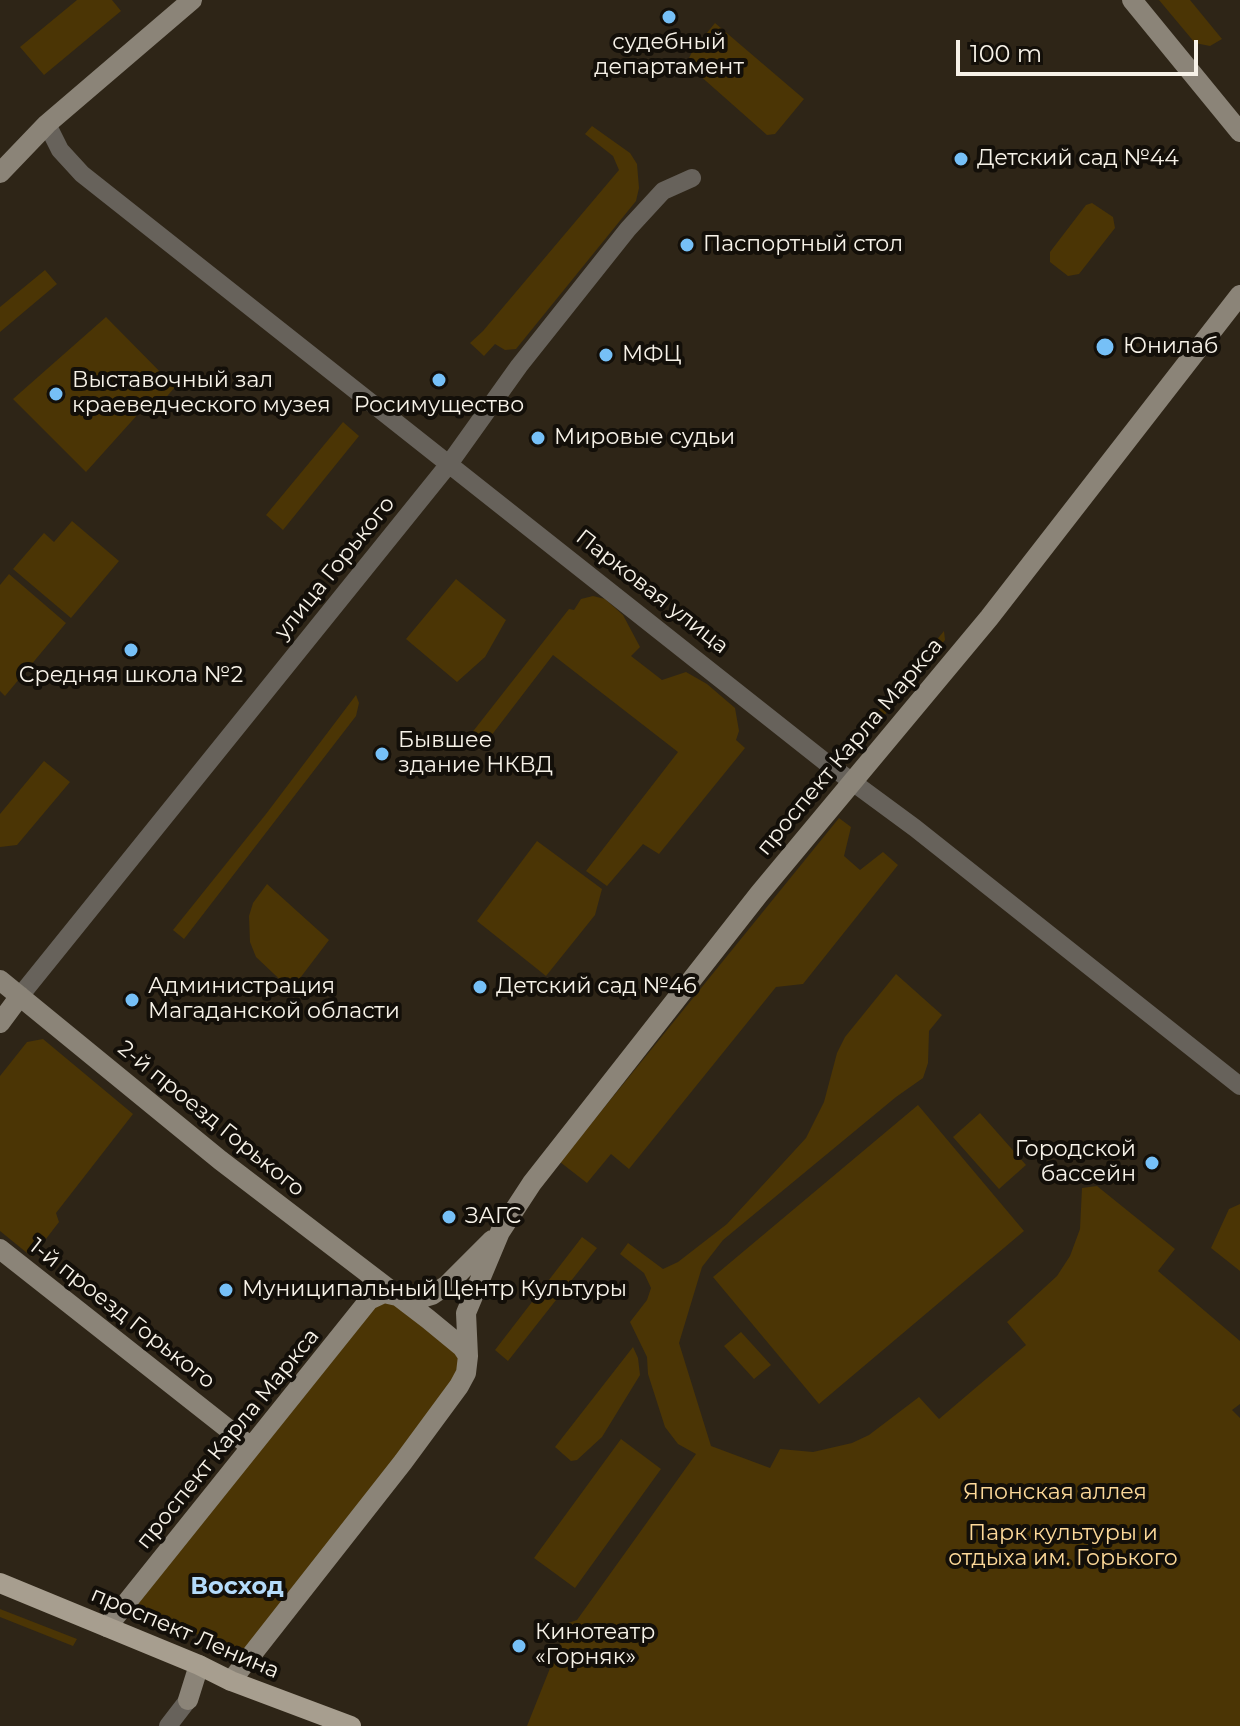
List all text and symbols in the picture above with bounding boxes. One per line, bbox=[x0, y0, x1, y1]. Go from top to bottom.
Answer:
marker: судебный департамент bbox=[660, 8, 678, 26]
scale bar bbox=[960, 24, 1202, 74]
place label: судебный департамент bbox=[594, 30, 744, 82]
text: 100 m bbox=[970, 39, 1042, 68]
place label: Детский сад №44 bbox=[977, 146, 1179, 172]
marker: Детский сад №44 bbox=[952, 150, 970, 168]
place label: Паспортный стол bbox=[703, 232, 903, 258]
marker: Паспортный стол bbox=[678, 236, 696, 254]
place label: Юнилаб bbox=[1123, 334, 1218, 360]
marker: Юнилаб bbox=[1094, 336, 1116, 358]
place label: МФЦ bbox=[622, 342, 682, 368]
marker: МФЦ bbox=[597, 346, 615, 364]
place label: Выставочный зал краеведческого музея bbox=[72, 368, 331, 420]
marker: Росимущество bbox=[430, 371, 448, 389]
marker: Выставочный зал краеведческого музея bbox=[47, 385, 65, 403]
place label: Росимущество bbox=[354, 393, 524, 419]
place label: Мировые судьи bbox=[554, 425, 735, 451]
marker: Мировые судьи bbox=[529, 429, 547, 447]
street label: улица Горького bbox=[269, 491, 401, 645]
street label: Парковая улица bbox=[570, 524, 734, 660]
street label: проспект Карла Маркса bbox=[751, 633, 949, 861]
marker: Средняя школа №2 bbox=[122, 641, 140, 659]
place label: Средняя школа №2 bbox=[19, 663, 243, 689]
place label: Бывшее здание НКВД bbox=[398, 728, 553, 780]
marker: Бывшее здание НКВД bbox=[373, 745, 391, 763]
place label: Администрация Магаданской области bbox=[148, 974, 400, 1026]
place label: Детский сад №46 bbox=[496, 974, 697, 1000]
marker: Детский сад №46 bbox=[471, 978, 489, 996]
marker: Администрация Магаданской области bbox=[123, 991, 141, 1009]
street label: 2-й проезд Горького bbox=[112, 1036, 310, 1202]
place label: Городской бассейн bbox=[1015, 1137, 1136, 1188]
marker: Городской бассейн bbox=[1143, 1154, 1161, 1172]
place label: ЗАГС bbox=[465, 1204, 521, 1230]
marker: ЗАГС bbox=[440, 1208, 458, 1226]
street label: 1-й проезд Горького bbox=[24, 1233, 220, 1395]
place label: Муниципальный Центр Культуры bbox=[242, 1277, 627, 1303]
marker: Муниципальный Центр Культуры bbox=[217, 1281, 235, 1299]
street label: проспект Карла Маркса bbox=[131, 1324, 325, 1554]
park label: Японская аллея bbox=[963, 1480, 1147, 1506]
park label: Парк культуры и отдыха им. Горького bbox=[948, 1521, 1178, 1572]
district label: Восход bbox=[190, 1573, 284, 1601]
street label: проспект Ленина bbox=[87, 1581, 283, 1685]
place label: Кинотеатр «Горняк» bbox=[535, 1620, 655, 1672]
marker: Кинотеатр «Горняк» bbox=[510, 1637, 528, 1655]

